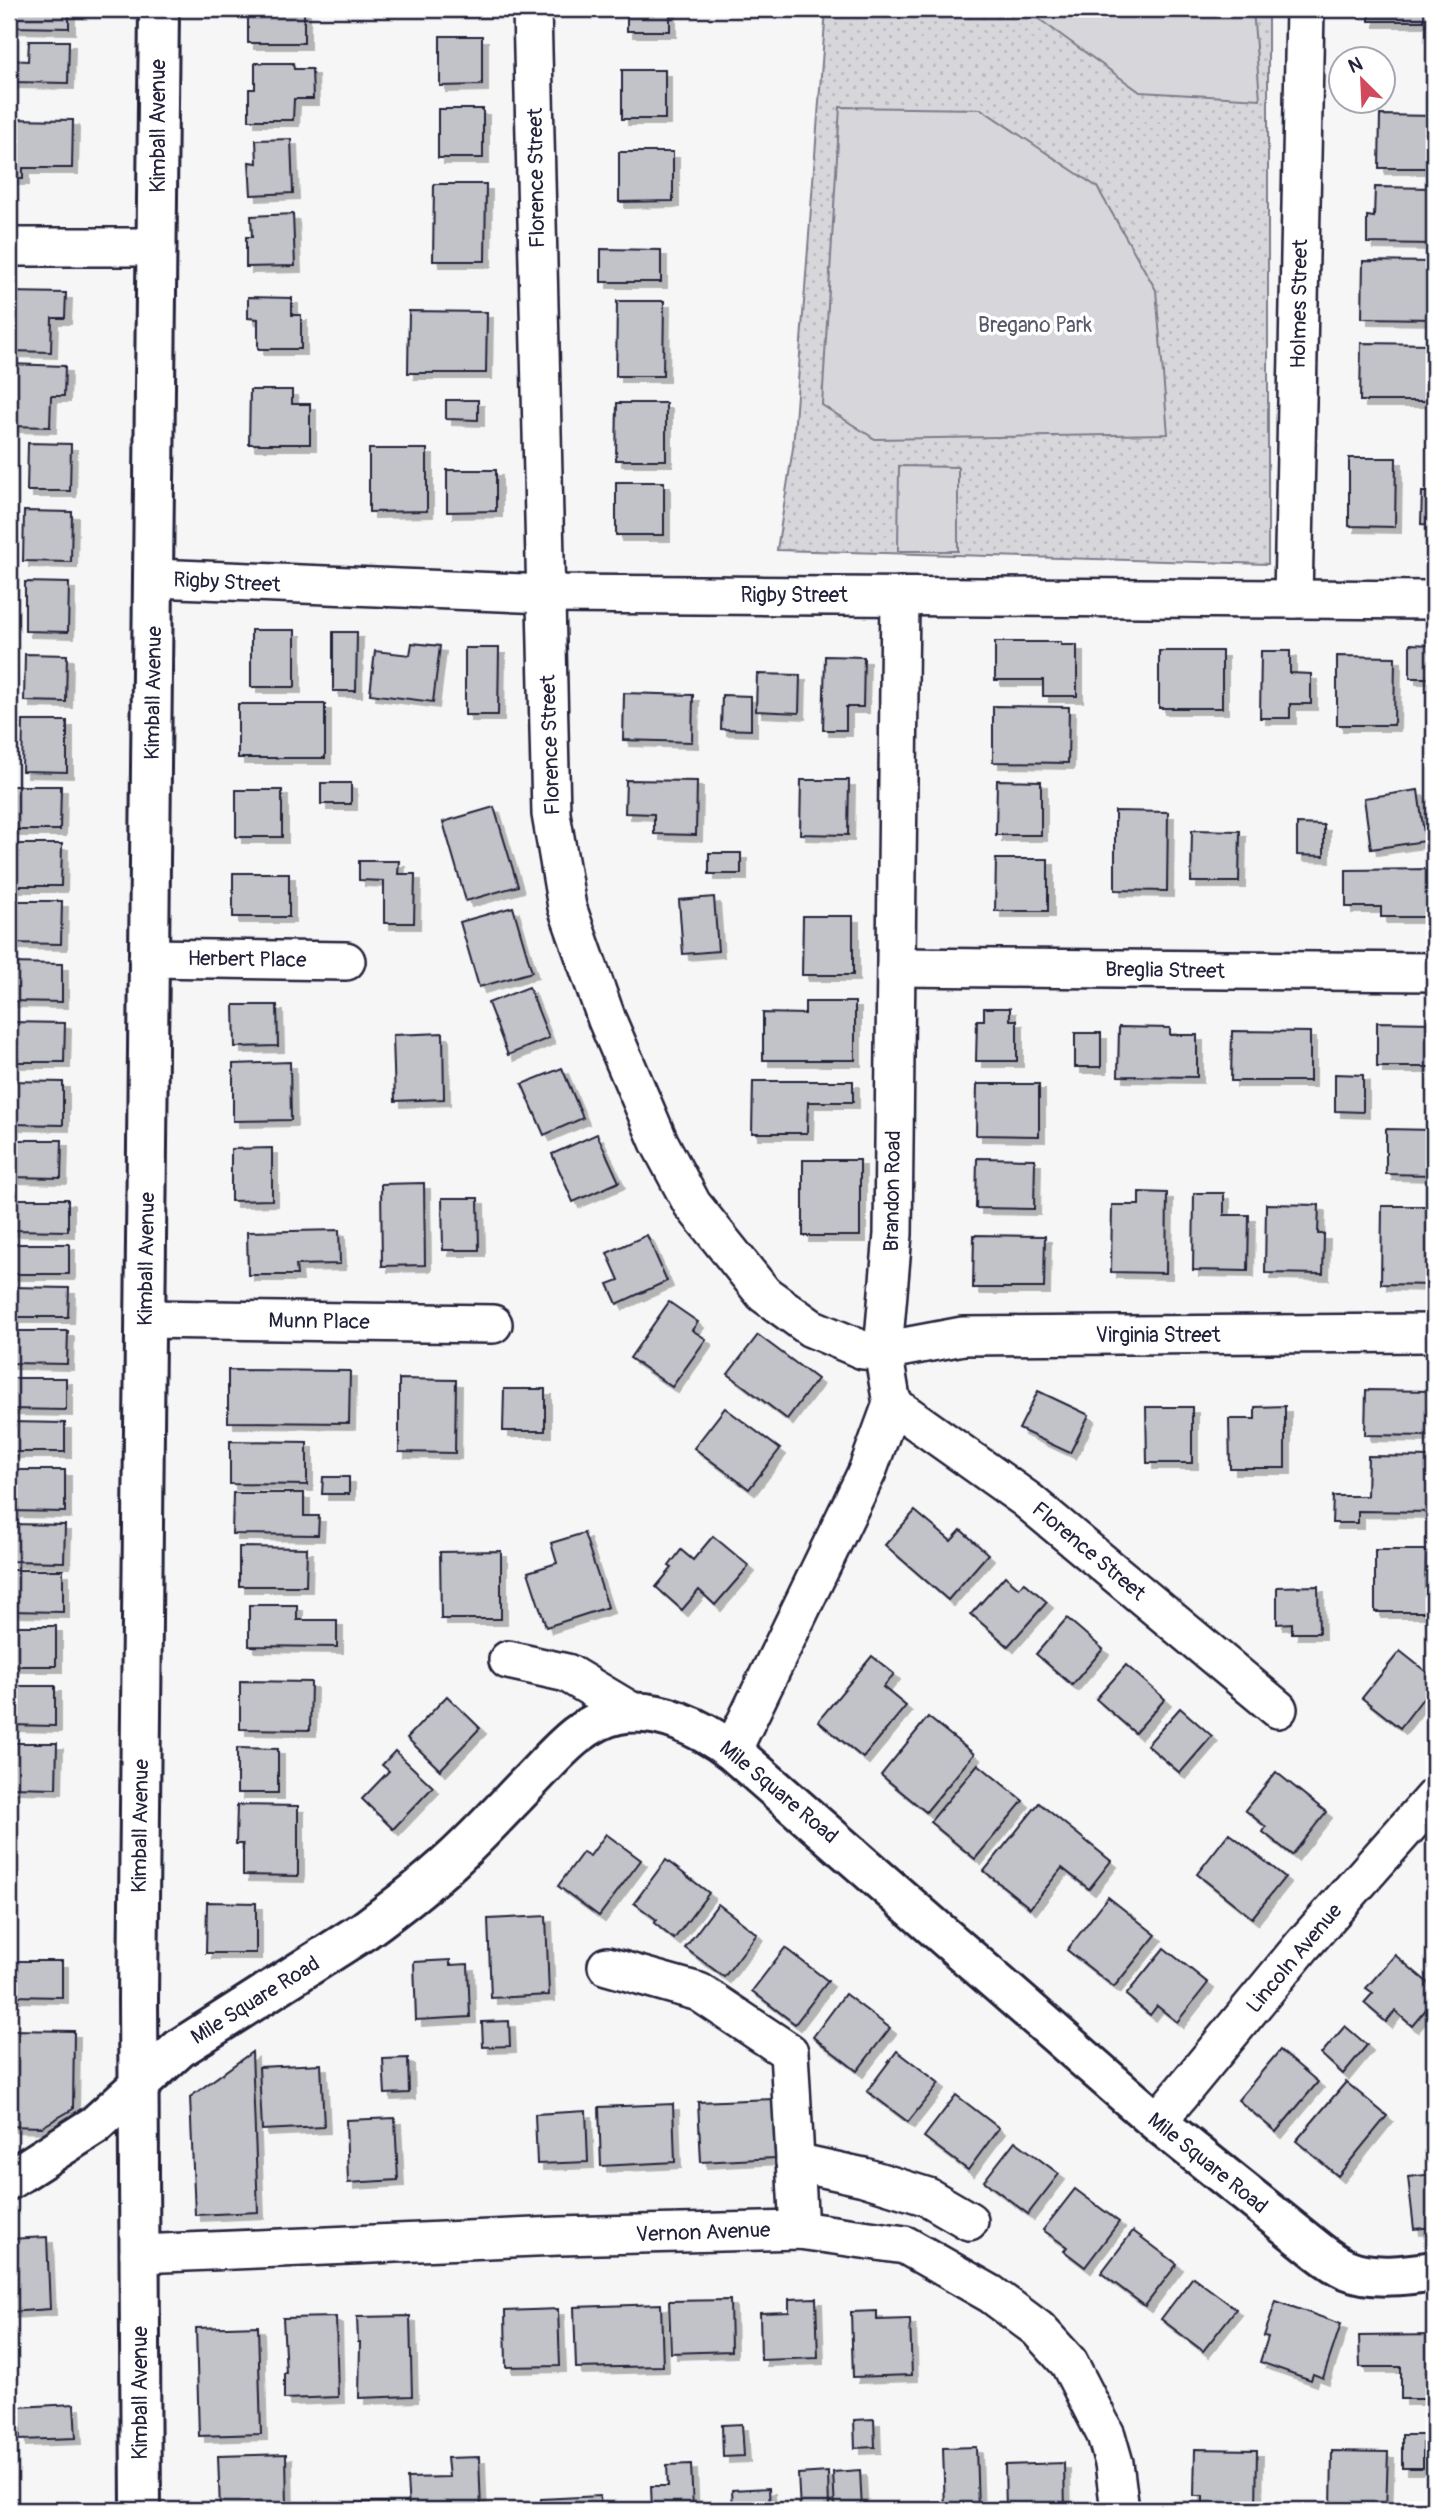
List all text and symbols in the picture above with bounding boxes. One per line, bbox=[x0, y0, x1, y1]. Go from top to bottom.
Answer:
north arrow bbox=[1328, 46, 1398, 116]
text: N bbox=[1345, 52, 1366, 79]
street label: Kimball Avenue bbox=[145, 58, 172, 193]
street label: Florence Street bbox=[522, 107, 551, 248]
street label: Holmes Street bbox=[1285, 239, 1314, 369]
park label: Bregano Park bbox=[978, 312, 1092, 339]
street label: Rigby Street bbox=[173, 566, 282, 599]
street label: Rigby Street bbox=[740, 582, 848, 609]
street label: Kimball Avenue bbox=[139, 625, 168, 760]
street label: Florence Street bbox=[535, 674, 566, 816]
street label: Herbert Place bbox=[187, 945, 307, 974]
street label: Breglia Street bbox=[1105, 956, 1226, 985]
street label: Brandon Road bbox=[878, 1130, 907, 1252]
street label: Kimball Avenue bbox=[132, 1191, 161, 1326]
street label: Munn Place bbox=[268, 1307, 371, 1336]
street label: Virginia Street bbox=[1096, 1322, 1221, 1349]
street label: Florence Street bbox=[1026, 1496, 1152, 1607]
street label: Mile Square Road bbox=[714, 1735, 844, 1850]
street label: Kimball Avenue bbox=[126, 1758, 155, 1893]
street label: Lincoln Avenue bbox=[1241, 1897, 1349, 2019]
street label: Mile Square Road bbox=[186, 1950, 325, 2051]
street label: Mile Square Road bbox=[1142, 2107, 1273, 2220]
street label: Vernon Avenue bbox=[635, 2217, 771, 2248]
street label: Kimball Avenue bbox=[127, 2325, 154, 2460]

